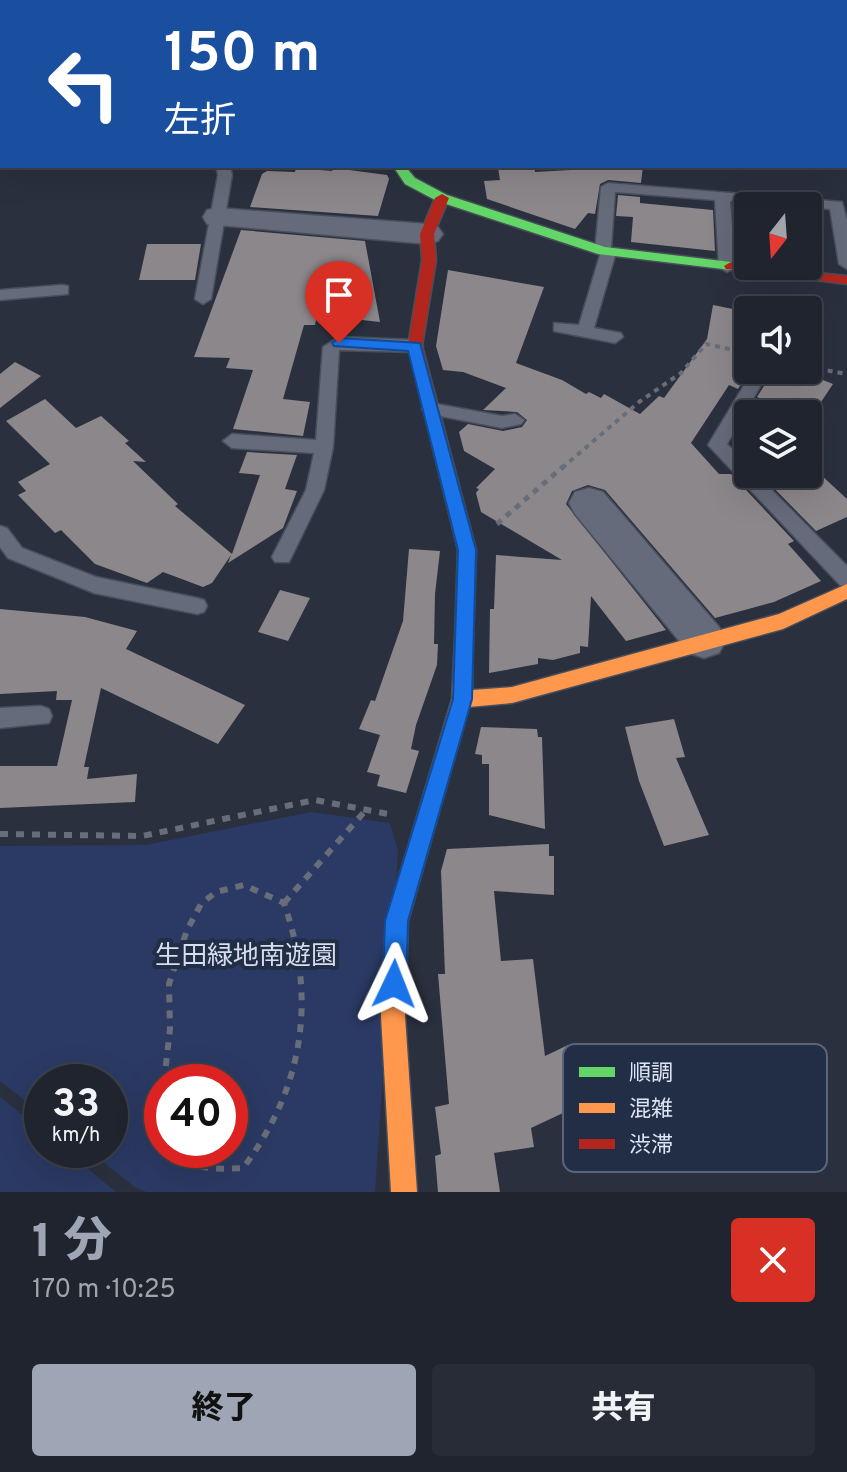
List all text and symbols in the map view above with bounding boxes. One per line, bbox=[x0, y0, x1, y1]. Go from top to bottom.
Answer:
text: 150 m bbox=[164, 21, 320, 91]
icon: left bbox=[32, 32, 136, 136]
text: 左折 bbox=[164, 100, 236, 146]
north arrow bbox=[734, 192, 822, 280]
map controls bbox=[734, 192, 822, 488]
pin bbox=[305, 261, 373, 343]
icon: arrive bbox=[317, 273, 361, 317]
button: sound bbox=[734, 296, 822, 384]
button: layers bbox=[734, 400, 822, 488]
park label: 生田緑地南遊園 bbox=[155, 941, 337, 974]
position arrow bbox=[352, 942, 436, 1026]
legend bbox=[563, 1044, 827, 1172]
text: 順調 bbox=[629, 1061, 673, 1088]
speed limit sign: 40 bbox=[144, 1064, 248, 1168]
text: 33 bbox=[52, 1081, 100, 1131]
text: 混雑 bbox=[629, 1097, 673, 1124]
text: km/h bbox=[52, 1123, 100, 1149]
text: 渋滞 bbox=[629, 1133, 673, 1160]
text: 1 分 bbox=[32, 1214, 112, 1274]
button: close bbox=[731, 1218, 815, 1302]
text: 170 m · 10:25 bbox=[32, 1274, 176, 1307]
button: 終了 bbox=[32, 1364, 416, 1456]
button: 共有 bbox=[432, 1364, 815, 1456]

